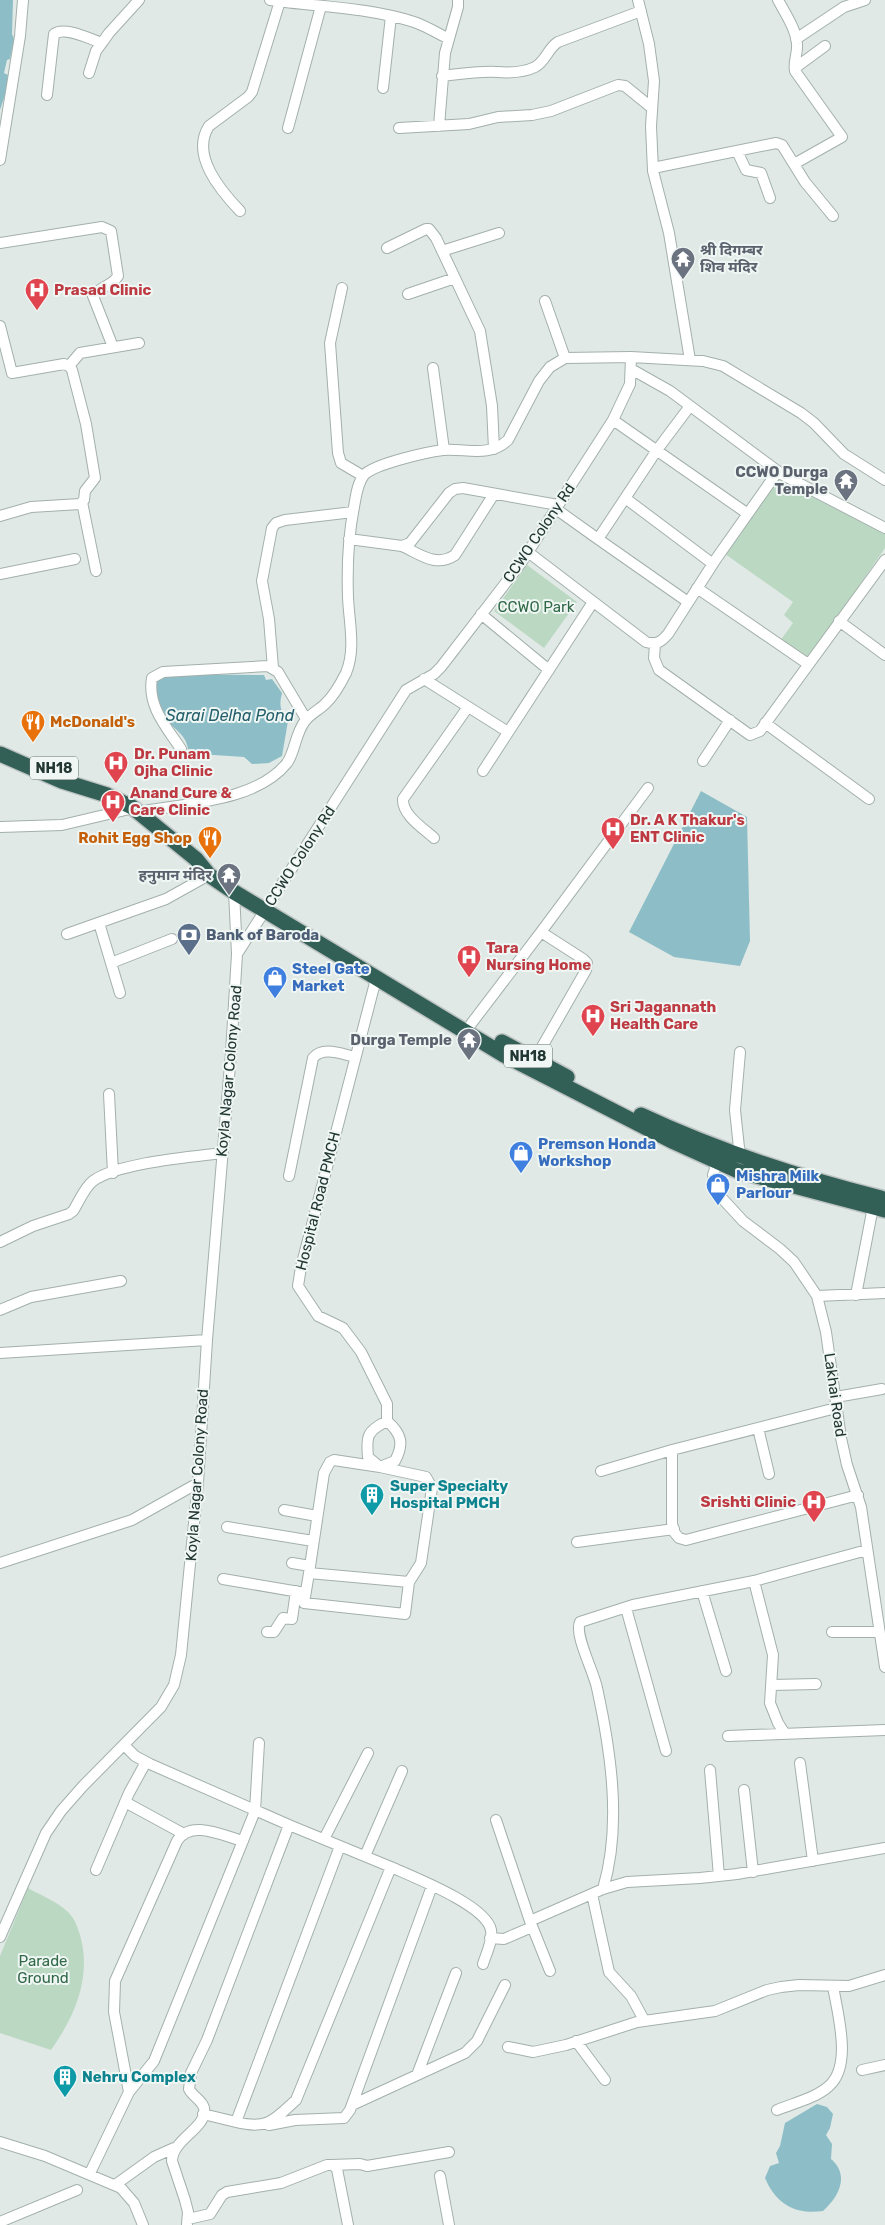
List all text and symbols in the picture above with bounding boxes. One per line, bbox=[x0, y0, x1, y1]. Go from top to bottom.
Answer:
place label: श्री दिगम्बर शिव मंदिर bbox=[700, 241, 763, 276]
temple icon: श्री दिगम्बर शिव मंदिर bbox=[670, 246, 696, 280]
hospital icon: Prasad Clinic bbox=[24, 277, 50, 311]
place label: Prasad Clinic bbox=[54, 281, 152, 299]
place label: CCWO Durga Temple bbox=[735, 463, 828, 498]
temple icon: CCWO Durga Temple bbox=[833, 468, 859, 502]
street label: CCWO Colony Rd bbox=[499, 480, 579, 586]
park label: CCWO Park bbox=[498, 598, 575, 616]
water label: Sarai Delha Pond bbox=[166, 706, 295, 725]
restaurant icon: McDonald's bbox=[20, 709, 46, 743]
place label: McDonald's bbox=[50, 713, 135, 731]
place label: Dr. Punam Ojha Clinic bbox=[134, 745, 213, 780]
hospital icon: Dr. Punam Ojha Clinic bbox=[103, 750, 129, 784]
road number: NH18 bbox=[30, 756, 78, 780]
place label: Anand Cure & Care Clinic bbox=[130, 784, 232, 819]
hospital icon: Anand Cure & Care Clinic bbox=[100, 789, 126, 823]
street label: CCWO Colony Rd bbox=[261, 803, 339, 909]
place label: Dr. A K Thakur's ENT Clinic bbox=[630, 811, 745, 846]
hospital icon: Dr. A K Thakur's ENT Clinic bbox=[600, 816, 626, 850]
restaurant icon: Rohit Egg Shop bbox=[197, 825, 223, 859]
place label: Rohit Egg Shop bbox=[78, 829, 192, 847]
temple icon: हनुमान मंदिर bbox=[216, 862, 242, 896]
place label: हनुमान मंदिर bbox=[138, 866, 212, 885]
bank icon: Bank of Baroda bbox=[176, 922, 202, 956]
place label: Bank of Baroda bbox=[206, 926, 319, 944]
place label: Tara Nursing Home bbox=[486, 939, 591, 974]
hospital icon: Tara Nursing Home bbox=[456, 944, 482, 978]
place label: Steel Gate Market bbox=[292, 960, 370, 995]
shop icon: Steel Gate Market bbox=[262, 965, 288, 999]
street label: Koyla Nagar Colony Road bbox=[213, 984, 245, 1158]
place label: Sri Jagannath Health Care bbox=[610, 998, 716, 1033]
hospital icon: Sri Jagannath Health Care bbox=[580, 1003, 606, 1037]
temple icon: Durga Temple bbox=[456, 1027, 482, 1061]
place label: Durga Temple bbox=[350, 1031, 452, 1049]
road number: NH18 bbox=[504, 1044, 552, 1068]
street label: Hospital Road PMCH bbox=[292, 1130, 344, 1272]
place label: Premson Honda Workshop bbox=[538, 1135, 656, 1170]
shop icon: Premson Honda Workshop bbox=[508, 1140, 534, 1174]
place label: Mishra Milk Parlour bbox=[736, 1167, 819, 1202]
shop icon: Mishra Milk Parlour bbox=[705, 1172, 731, 1206]
street label: Lakhai Road bbox=[820, 1352, 850, 1438]
street label: Koyla Nagar Colony Road bbox=[182, 1388, 212, 1562]
place label: Super Specialty Hospital PMCH bbox=[390, 1477, 508, 1512]
building icon: Super Specialty Hospital PMCH bbox=[359, 1482, 385, 1516]
hospital icon: Srishti Clinic bbox=[801, 1489, 827, 1523]
place label: Srishti Clinic bbox=[701, 1493, 796, 1511]
park label: Parade Ground bbox=[17, 1952, 69, 1987]
building icon: Nehru Complex bbox=[52, 2064, 78, 2098]
place label: Nehru Complex bbox=[82, 2068, 196, 2086]

